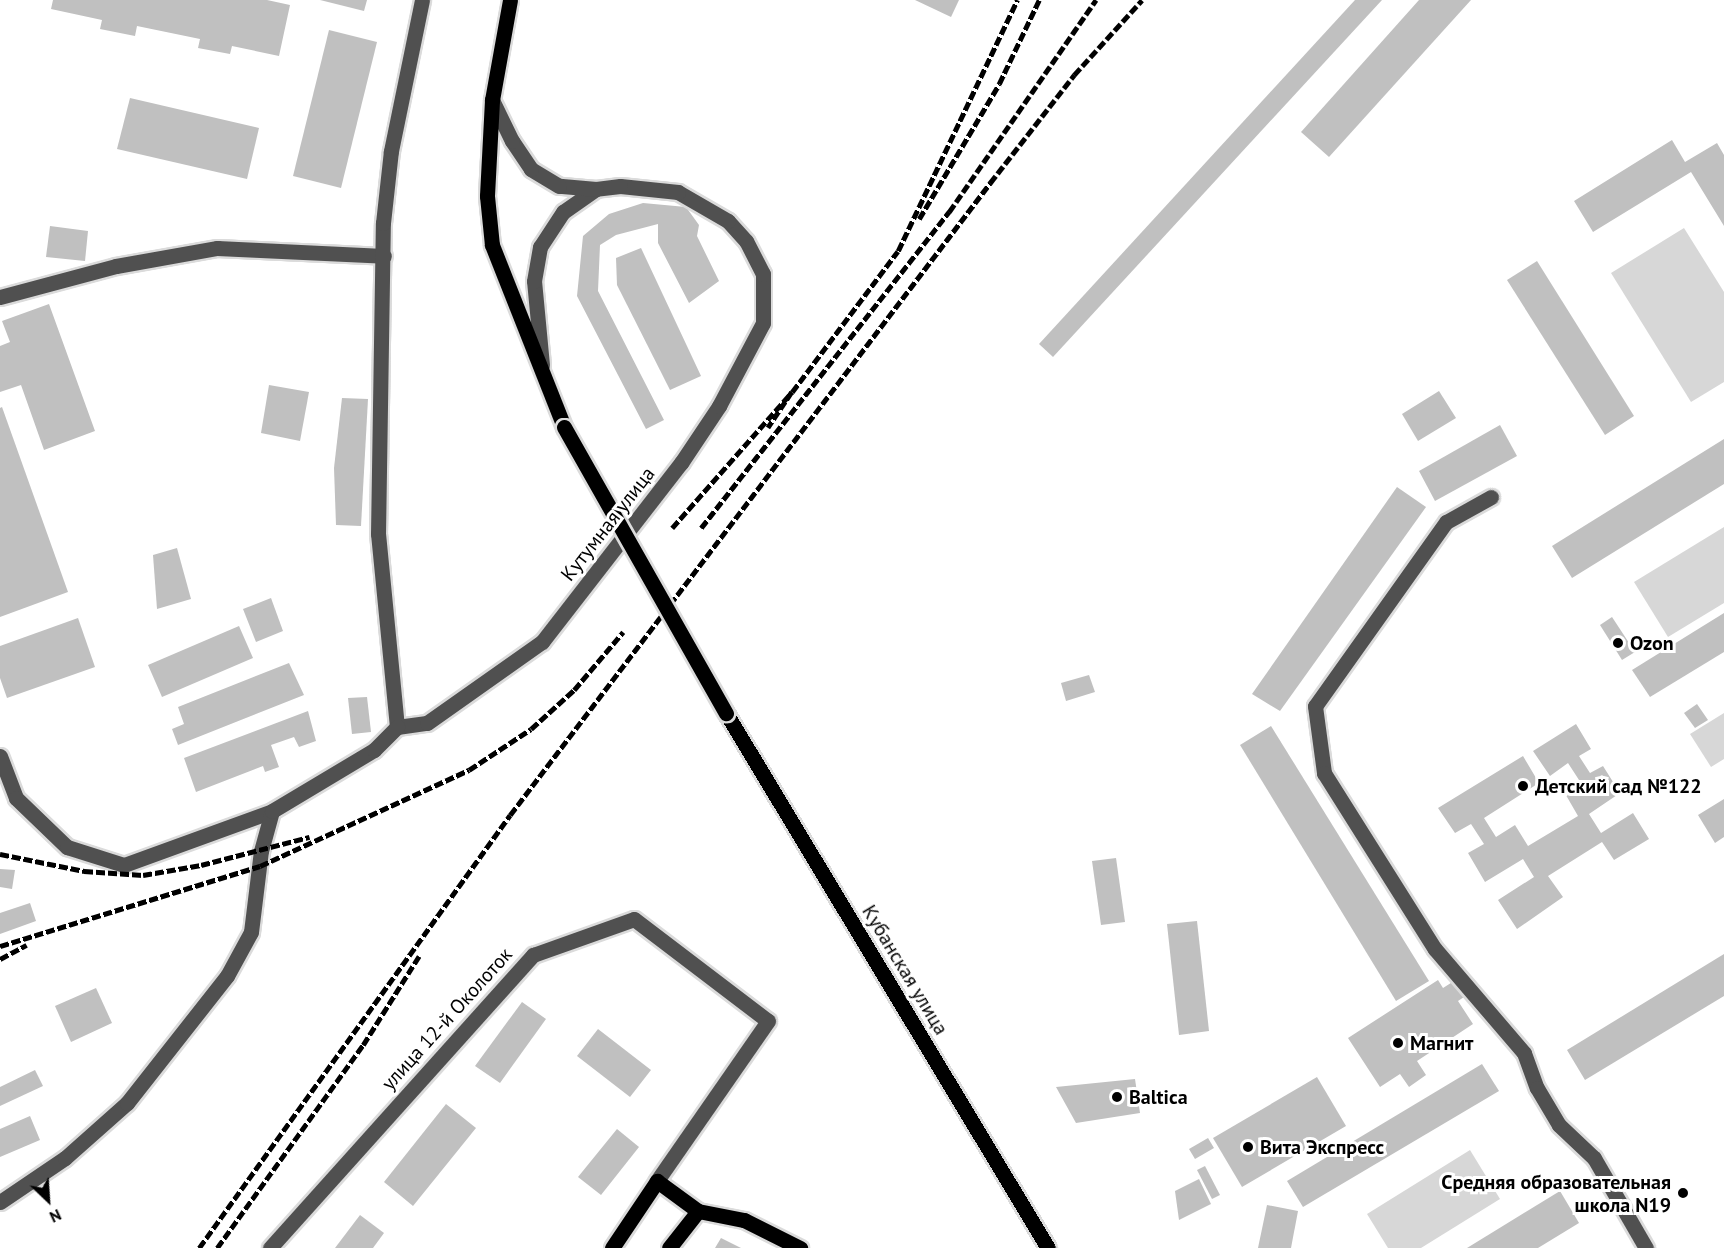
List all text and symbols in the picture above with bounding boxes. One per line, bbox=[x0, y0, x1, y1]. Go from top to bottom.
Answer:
street label: Кутумная улица bbox=[556, 462, 660, 586]
place label: Ozon bbox=[1630, 631, 1674, 655]
marker: Ozon bbox=[1611, 636, 1625, 650]
place label: Детский сад №122 bbox=[1535, 774, 1702, 798]
marker: Детский сад №122 bbox=[1516, 779, 1530, 793]
street label: Кубанская улица bbox=[857, 901, 953, 1039]
street label: улица 12-й Околоток bbox=[377, 943, 517, 1095]
place label: Магнит bbox=[1410, 1031, 1473, 1055]
marker: Магнит bbox=[1391, 1036, 1405, 1050]
place label: Baltica bbox=[1129, 1085, 1188, 1109]
marker: Baltica bbox=[1110, 1090, 1124, 1104]
place label: Вита Экспресс bbox=[1260, 1135, 1384, 1159]
marker: Вита Экспресс bbox=[1241, 1140, 1255, 1154]
north arrow bbox=[18, 1170, 78, 1230]
place label: Средняя образовательная школа N19 bbox=[1441, 1170, 1671, 1217]
marker: Средняя образовательная школа N19 bbox=[1676, 1186, 1690, 1200]
text: N bbox=[47, 1205, 65, 1228]

